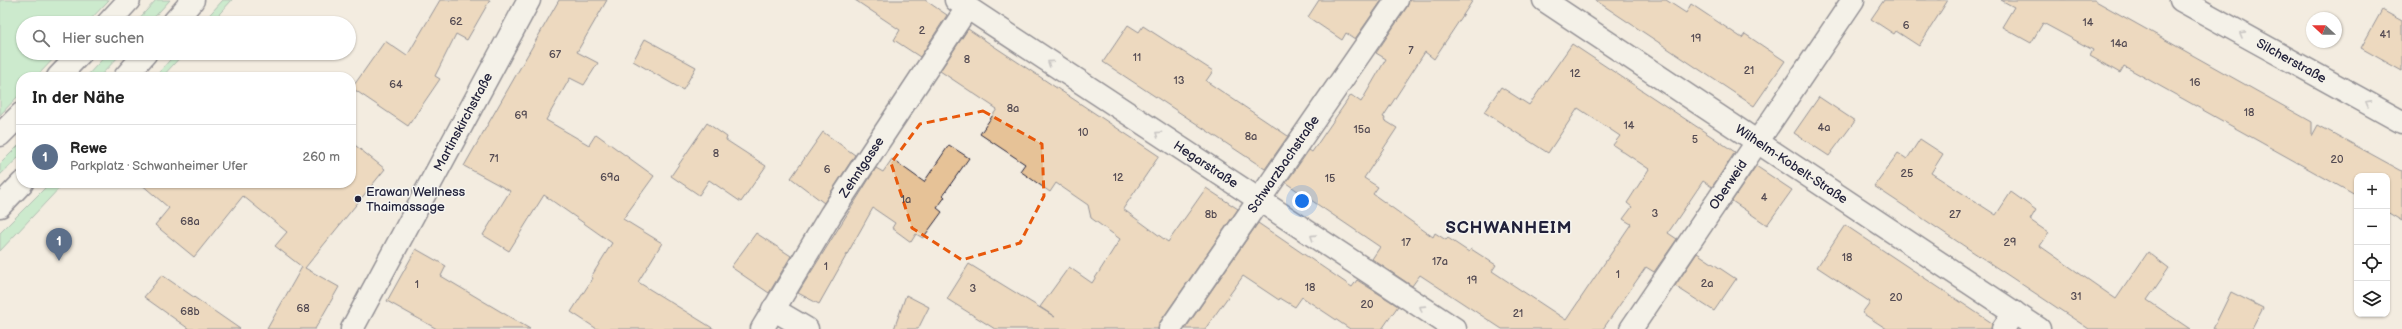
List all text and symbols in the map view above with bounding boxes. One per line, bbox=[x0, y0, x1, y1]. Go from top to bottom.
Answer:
north arrow bbox=[2306, 12, 2342, 48]
house number: 62 bbox=[449, 15, 463, 28]
search box bbox=[16, 16, 356, 60]
house number: 14 bbox=[2083, 16, 2094, 29]
house number: 6 bbox=[1903, 19, 1910, 32]
house number: 2 bbox=[919, 24, 926, 37]
icon: search bbox=[30, 27, 52, 49]
house number: 41 bbox=[2380, 28, 2390, 41]
text: Hier suchen bbox=[62, 29, 144, 48]
one-way arrow bbox=[2238, 31, 2246, 38]
house number: 19 bbox=[1691, 32, 1701, 45]
street label: Silcherstraße bbox=[2254, 35, 2329, 87]
house number: 14a bbox=[2110, 37, 2128, 50]
house number: 7 bbox=[1408, 44, 1414, 57]
house number: 67 bbox=[549, 48, 562, 61]
house number: 11 bbox=[1133, 51, 1141, 64]
house number: 8 bbox=[964, 53, 970, 66]
one-way arrow bbox=[1047, 60, 1054, 67]
house number: 21 bbox=[1744, 64, 1754, 77]
house number: 12 bbox=[1570, 67, 1581, 80]
street label: Martinskirchstraße bbox=[430, 70, 496, 174]
house number: 13 bbox=[1173, 74, 1185, 87]
house number: 16 bbox=[2190, 76, 2201, 89]
house number: 64 bbox=[389, 78, 403, 91]
text: In der Nähe bbox=[32, 88, 125, 108]
one-way arrow bbox=[2365, 100, 2372, 107]
house number: 8a bbox=[1007, 102, 1019, 115]
house number: 18 bbox=[2244, 106, 2254, 119]
house number: 69 bbox=[514, 109, 528, 122]
street label: Schwarzbachstraße bbox=[1244, 112, 1323, 216]
house number: 14 bbox=[1624, 119, 1635, 132]
street label: Wilhelm-Kobelt-Straße bbox=[1732, 121, 1851, 208]
house number: 4a bbox=[1818, 121, 1830, 134]
house number: 15a bbox=[1354, 123, 1370, 136]
house number: 10 bbox=[1078, 126, 1089, 139]
house number: 8a bbox=[1245, 130, 1257, 143]
one-way arrow bbox=[1155, 131, 1162, 139]
house number: 5 bbox=[1692, 133, 1698, 146]
street label: Zehntgasse bbox=[835, 134, 888, 202]
street label: Hegarstraße bbox=[1170, 138, 1241, 192]
text: Rewe bbox=[70, 139, 107, 158]
house number: 8 bbox=[713, 147, 719, 160]
text: 1 bbox=[42, 149, 48, 165]
text: 260 m bbox=[302, 149, 340, 165]
house number: 71 bbox=[489, 152, 499, 165]
house number: 20 bbox=[2331, 153, 2344, 166]
street label: Oberweid bbox=[1706, 157, 1751, 213]
text: Parkplatz · Schwanheimer Ufer bbox=[70, 158, 247, 174]
house number: 6 bbox=[824, 163, 831, 176]
house number: 25 bbox=[1901, 167, 1913, 180]
house number: 69a bbox=[600, 171, 620, 184]
house number: 12 bbox=[1113, 171, 1124, 184]
house number: 15 bbox=[1325, 172, 1335, 185]
map controls bbox=[2354, 173, 2390, 317]
button: + bbox=[2354, 173, 2390, 209]
place label: Erawan Wellness Thaimassage bbox=[366, 184, 466, 215]
your location bbox=[1292, 191, 1312, 211]
house number: 4 bbox=[1761, 191, 1768, 204]
house number: 1a bbox=[901, 193, 911, 206]
marker: Erawan Wellness Thaimassage bbox=[353, 194, 363, 204]
house number: 3 bbox=[1652, 207, 1659, 220]
house number: 8b bbox=[1205, 208, 1217, 221]
house number: 27 bbox=[1949, 208, 1962, 221]
button: − bbox=[2354, 209, 2390, 245]
house number: 68a bbox=[180, 215, 200, 228]
district label: SCHWANHEIM bbox=[1445, 218, 1573, 238]
pin: 1 bbox=[46, 228, 72, 261]
one-way arrow bbox=[1311, 234, 1318, 241]
house number: 17 bbox=[1401, 236, 1411, 249]
house number: 29 bbox=[2004, 236, 2016, 249]
button: locate bbox=[2354, 245, 2390, 281]
house number: 18 bbox=[1842, 251, 1852, 264]
house number: 17a bbox=[1432, 255, 1448, 268]
house number: 1 bbox=[824, 260, 828, 273]
house number: 1 bbox=[1616, 268, 1620, 281]
house number: 19 bbox=[1467, 274, 1477, 287]
house number: 2a bbox=[1701, 277, 1713, 290]
house number: 1 bbox=[415, 278, 419, 291]
house number: 18 bbox=[1305, 281, 1315, 294]
button: layers bbox=[2354, 281, 2390, 317]
house number: 3 bbox=[970, 282, 977, 295]
house number: 31 bbox=[2070, 290, 2082, 303]
house number: 20 bbox=[1890, 291, 1903, 304]
house number: 20 bbox=[1361, 298, 1374, 311]
house number: 68 bbox=[296, 302, 310, 315]
house number: 68b bbox=[180, 305, 200, 318]
one-way arrow bbox=[1419, 305, 1426, 313]
house number: 21 bbox=[1513, 307, 1523, 320]

